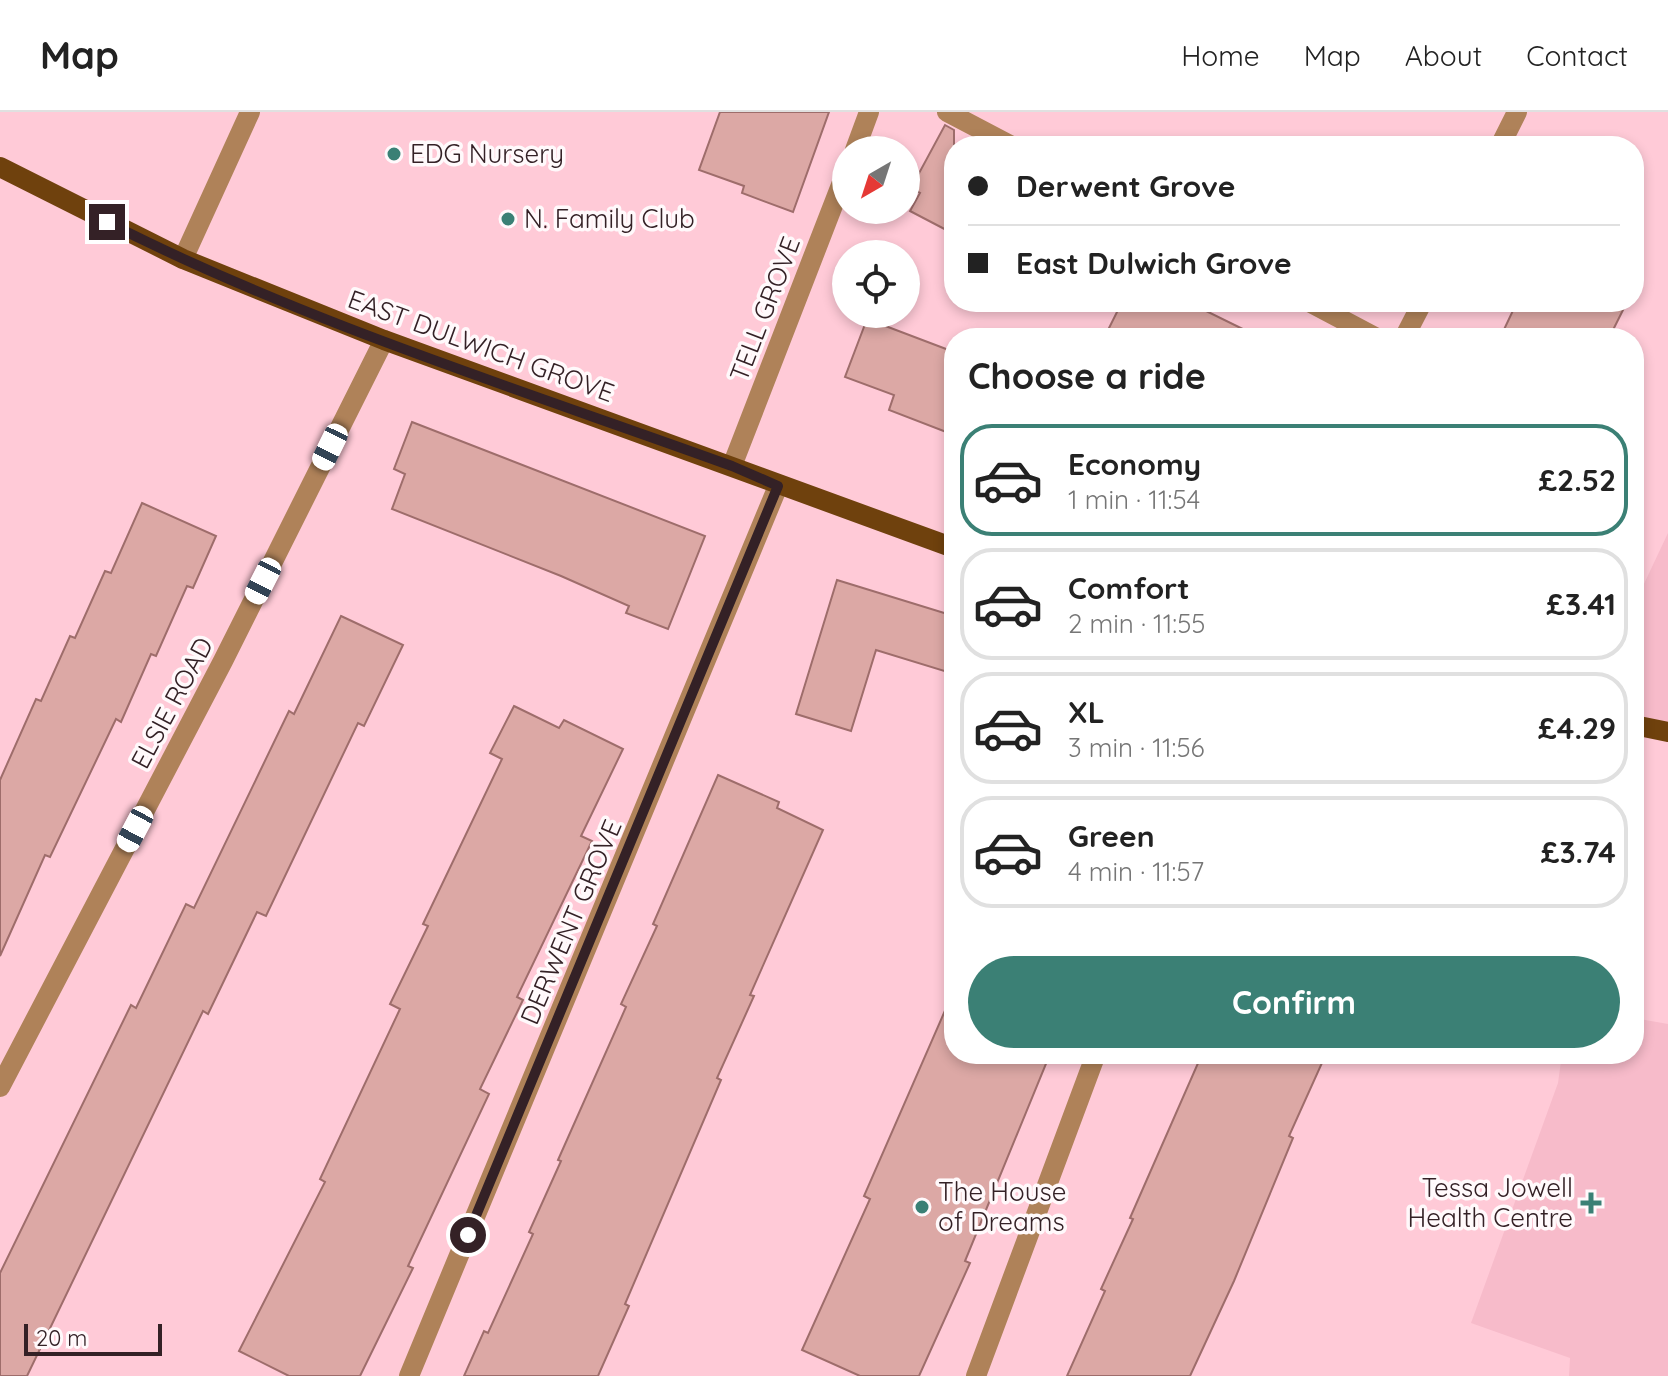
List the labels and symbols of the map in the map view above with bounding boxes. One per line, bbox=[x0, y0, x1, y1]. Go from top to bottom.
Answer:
north arrow bbox=[832, 136, 920, 224]
place label: EDG Nursery bbox=[410, 137, 564, 170]
marker: EDG Nursery bbox=[385, 145, 403, 163]
place label: N. Family Club bbox=[524, 202, 695, 235]
route end bbox=[89, 204, 125, 240]
marker: N. Family Club bbox=[499, 210, 517, 228]
street label: TELL GROVE bbox=[722, 232, 807, 386]
street label: EAST DULWICH GROVE bbox=[344, 282, 619, 409]
car bbox=[309, 420, 351, 474]
car bbox=[241, 554, 285, 608]
street label: ELSIE ROAD bbox=[123, 631, 220, 774]
car bbox=[113, 802, 157, 856]
street label: DERWENT GROVE bbox=[512, 814, 629, 1029]
place label: Tessa Jowell Health Centre bbox=[1408, 1171, 1573, 1234]
place label: The House of Dreams bbox=[938, 1175, 1066, 1238]
marker: Tessa Jowell Health Centre bbox=[1580, 1192, 1602, 1214]
marker: The House of Dreams bbox=[913, 1198, 931, 1216]
route start bbox=[450, 1217, 486, 1253]
scale bar bbox=[24, 1320, 162, 1356]

